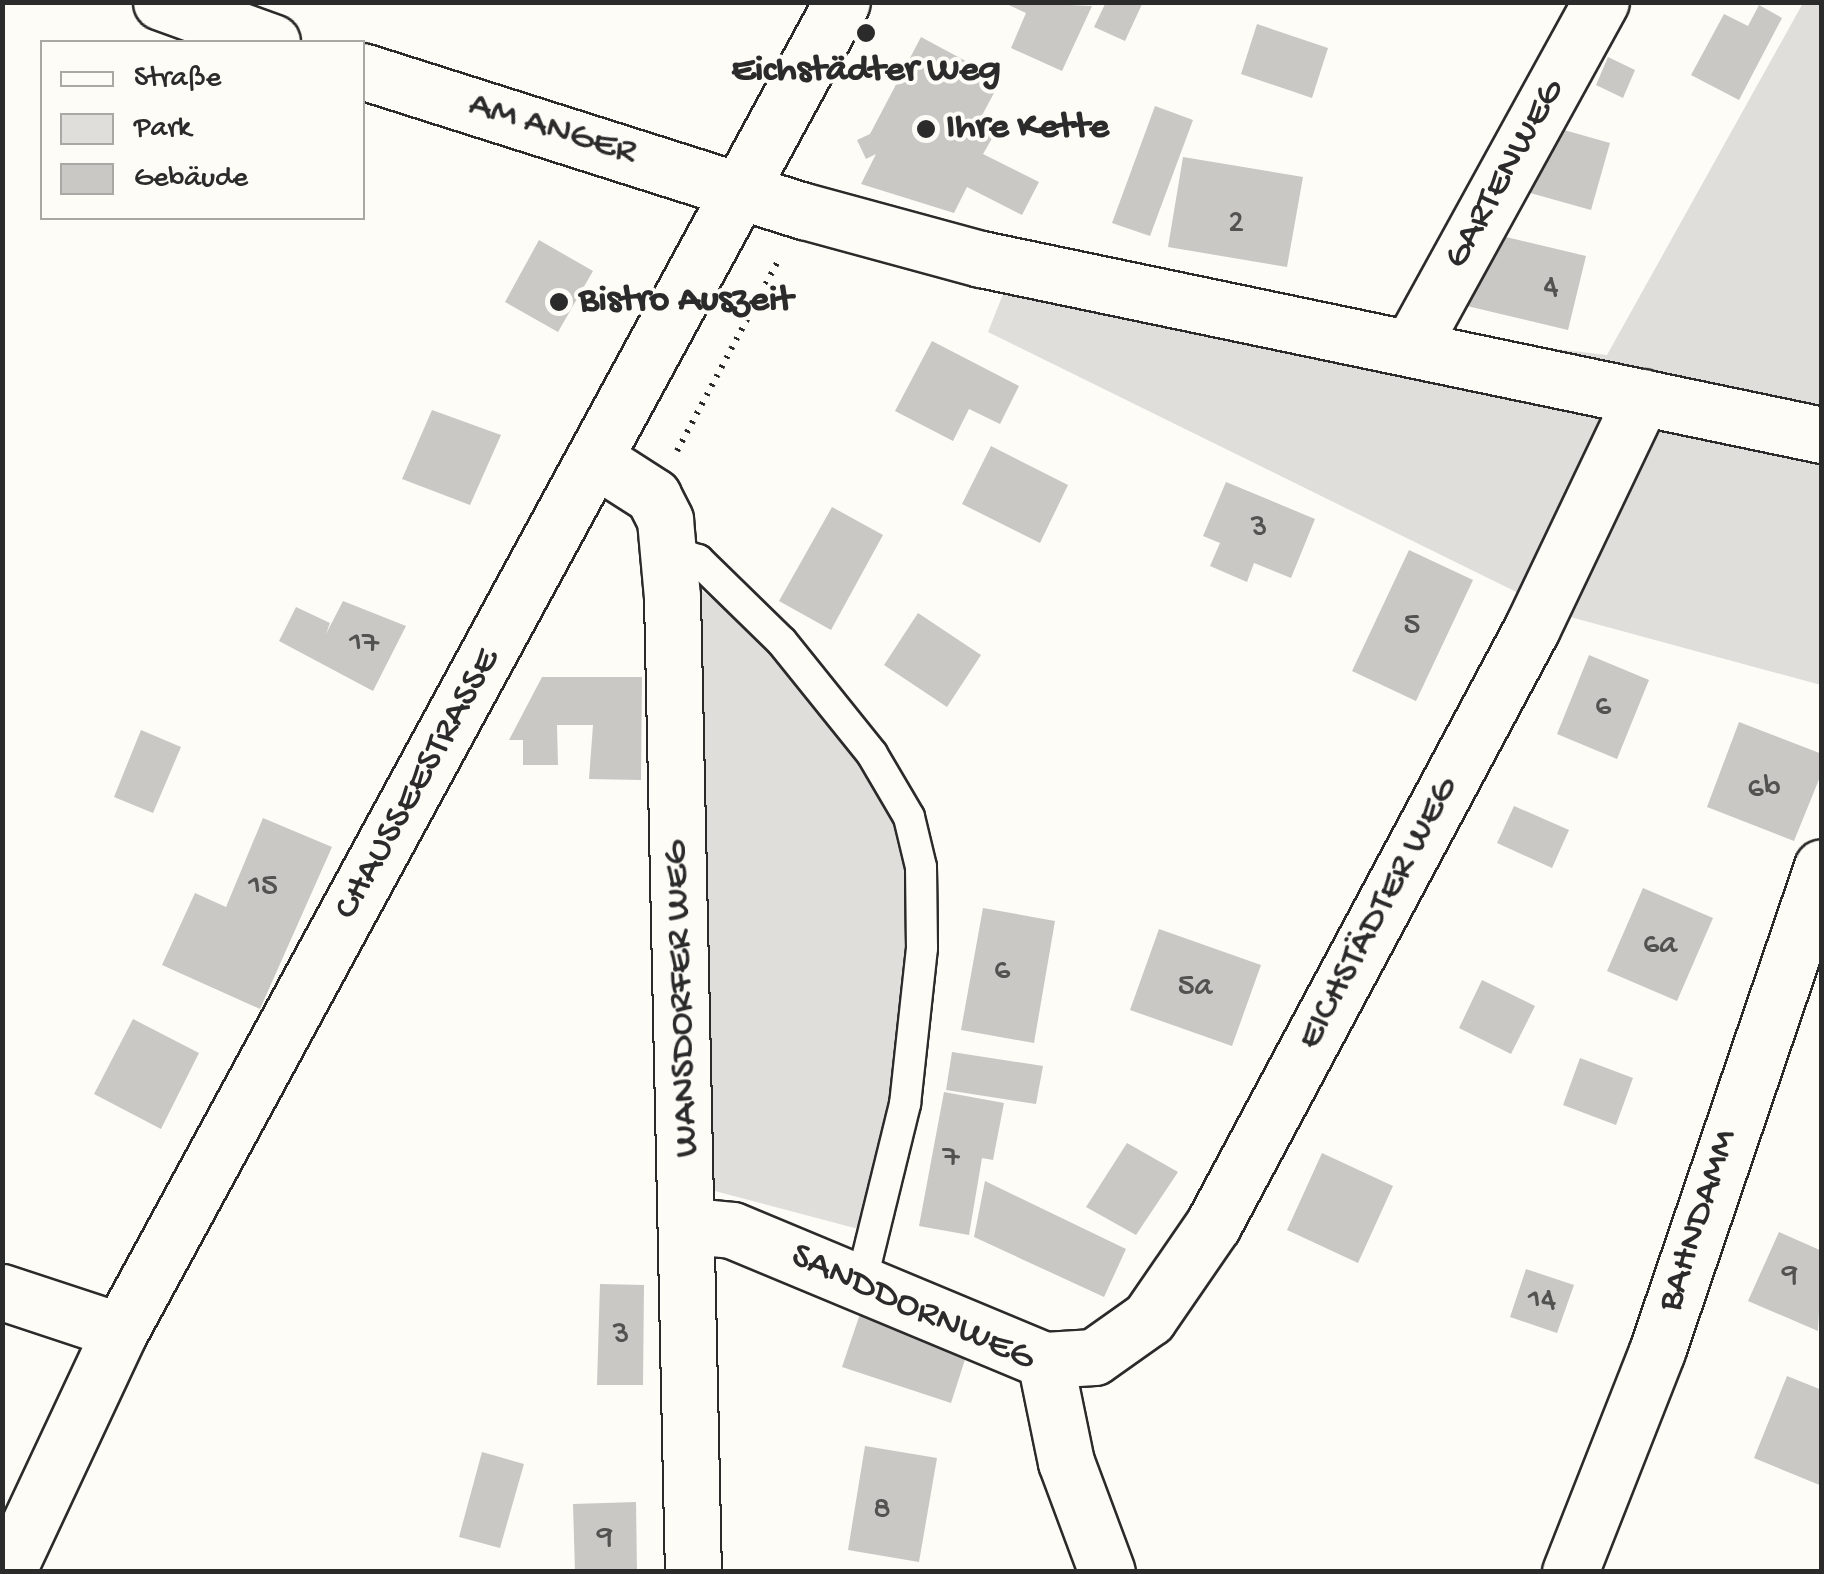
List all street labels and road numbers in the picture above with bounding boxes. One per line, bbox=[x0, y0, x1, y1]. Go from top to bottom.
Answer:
street label: GARTENWEG bbox=[1435, 72, 1577, 278]
street label: AM ANGER bbox=[463, 83, 641, 177]
street label: CHAUSSEESTRASSE bbox=[326, 642, 512, 928]
street label: EICHSTÄDTER WEG bbox=[1288, 770, 1470, 1058]
street label: WANSDORFER WEG bbox=[655, 840, 711, 1158]
street label: BAHNDAMM bbox=[1649, 1124, 1751, 1318]
street label: SANDDORNWEG bbox=[783, 1235, 1041, 1383]

